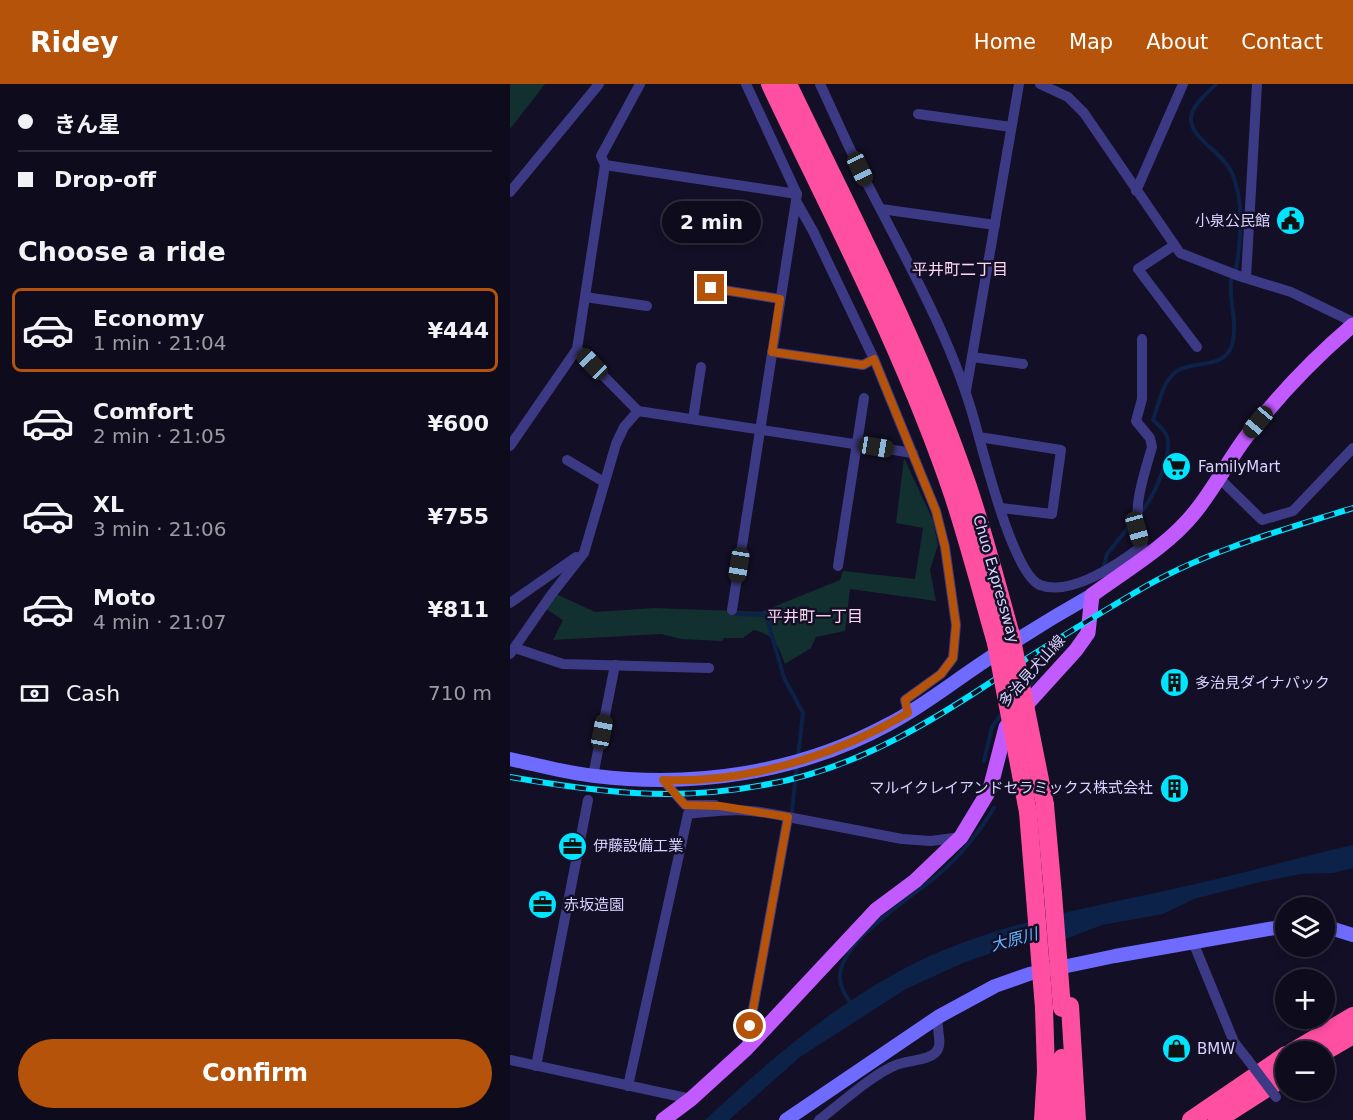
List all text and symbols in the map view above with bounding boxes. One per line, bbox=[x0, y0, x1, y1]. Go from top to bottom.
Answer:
text: Ridey bbox=[30, 26, 118, 59]
text: Home bbox=[974, 30, 1036, 54]
text: Map bbox=[1069, 30, 1113, 54]
text: About bbox=[1146, 30, 1208, 54]
text: Contact bbox=[1241, 30, 1323, 54]
text: きん星 bbox=[54, 112, 120, 137]
car bbox=[844, 149, 876, 189]
text: Drop-off bbox=[54, 167, 156, 192]
callout: 2 min bbox=[662, 201, 760, 243]
public building icon: 小泉公民館 bbox=[1275, 205, 1307, 237]
text: 2 min bbox=[680, 210, 743, 234]
place label: 小泉公民館 bbox=[1195, 212, 1270, 230]
text: Choose a ride bbox=[18, 236, 226, 267]
district label: 平井町二丁目 bbox=[912, 260, 1008, 279]
route end bbox=[697, 274, 724, 301]
icon: car bbox=[21, 303, 75, 357]
text: Economy bbox=[93, 306, 204, 331]
text: ¥444 bbox=[428, 318, 489, 343]
text: 1 min · 21:04 bbox=[93, 331, 227, 355]
car bbox=[573, 345, 611, 383]
icon: car bbox=[21, 396, 75, 450]
text: Comfort bbox=[93, 399, 193, 424]
car bbox=[1240, 402, 1276, 442]
text: ¥600 bbox=[428, 411, 489, 436]
text: 2 min · 21:05 bbox=[93, 424, 227, 448]
car bbox=[857, 435, 895, 459]
supermarket icon: FamilyMart bbox=[1161, 451, 1193, 483]
place label: FamilyMart bbox=[1198, 458, 1281, 476]
icon: car bbox=[21, 489, 75, 543]
text: XL bbox=[93, 492, 124, 517]
text: ¥755 bbox=[428, 504, 489, 529]
car bbox=[1123, 509, 1151, 549]
street label: Chuo Expressway bbox=[969, 513, 1023, 645]
text: 3 min · 21:06 bbox=[93, 517, 227, 541]
car bbox=[727, 546, 751, 584]
icon: car bbox=[21, 582, 75, 636]
text: Moto bbox=[93, 585, 156, 610]
text: ¥811 bbox=[428, 597, 489, 622]
district label: 平井町一丁目 bbox=[767, 607, 863, 626]
text: 4 min · 21:07 bbox=[93, 610, 227, 634]
street label: 多治見犬山線 bbox=[995, 632, 1069, 710]
building icon: 多治見ダイナパック bbox=[1158, 667, 1190, 699]
place label: 多治見ダイナパック bbox=[1195, 674, 1330, 692]
icon: cash bbox=[18, 677, 51, 710]
text: Cash bbox=[66, 681, 120, 706]
text: 710 m bbox=[428, 681, 492, 705]
car bbox=[590, 713, 614, 751]
building icon: マルイクレイアンドセラミックス株式会社 bbox=[1158, 772, 1190, 804]
place label: マルイクレイアンドセラミックス株式会社 bbox=[869, 779, 1153, 797]
office icon: 伊藤設備工業 bbox=[556, 830, 588, 862]
place label: 伊藤設備工業 bbox=[593, 837, 683, 855]
office icon: 赤坂造園 bbox=[527, 889, 559, 921]
place label: 赤坂造園 bbox=[564, 896, 624, 914]
map controls bbox=[1275, 897, 1335, 1101]
button: layers bbox=[1275, 897, 1335, 957]
water label: 大原川 bbox=[988, 924, 1042, 955]
button: + bbox=[1275, 969, 1335, 1029]
route start bbox=[736, 1012, 763, 1039]
shop icon: BMW bbox=[1160, 1033, 1192, 1065]
button: Confirm bbox=[18, 1039, 492, 1108]
place label: BMW bbox=[1197, 1040, 1235, 1058]
button: − bbox=[1275, 1041, 1335, 1101]

